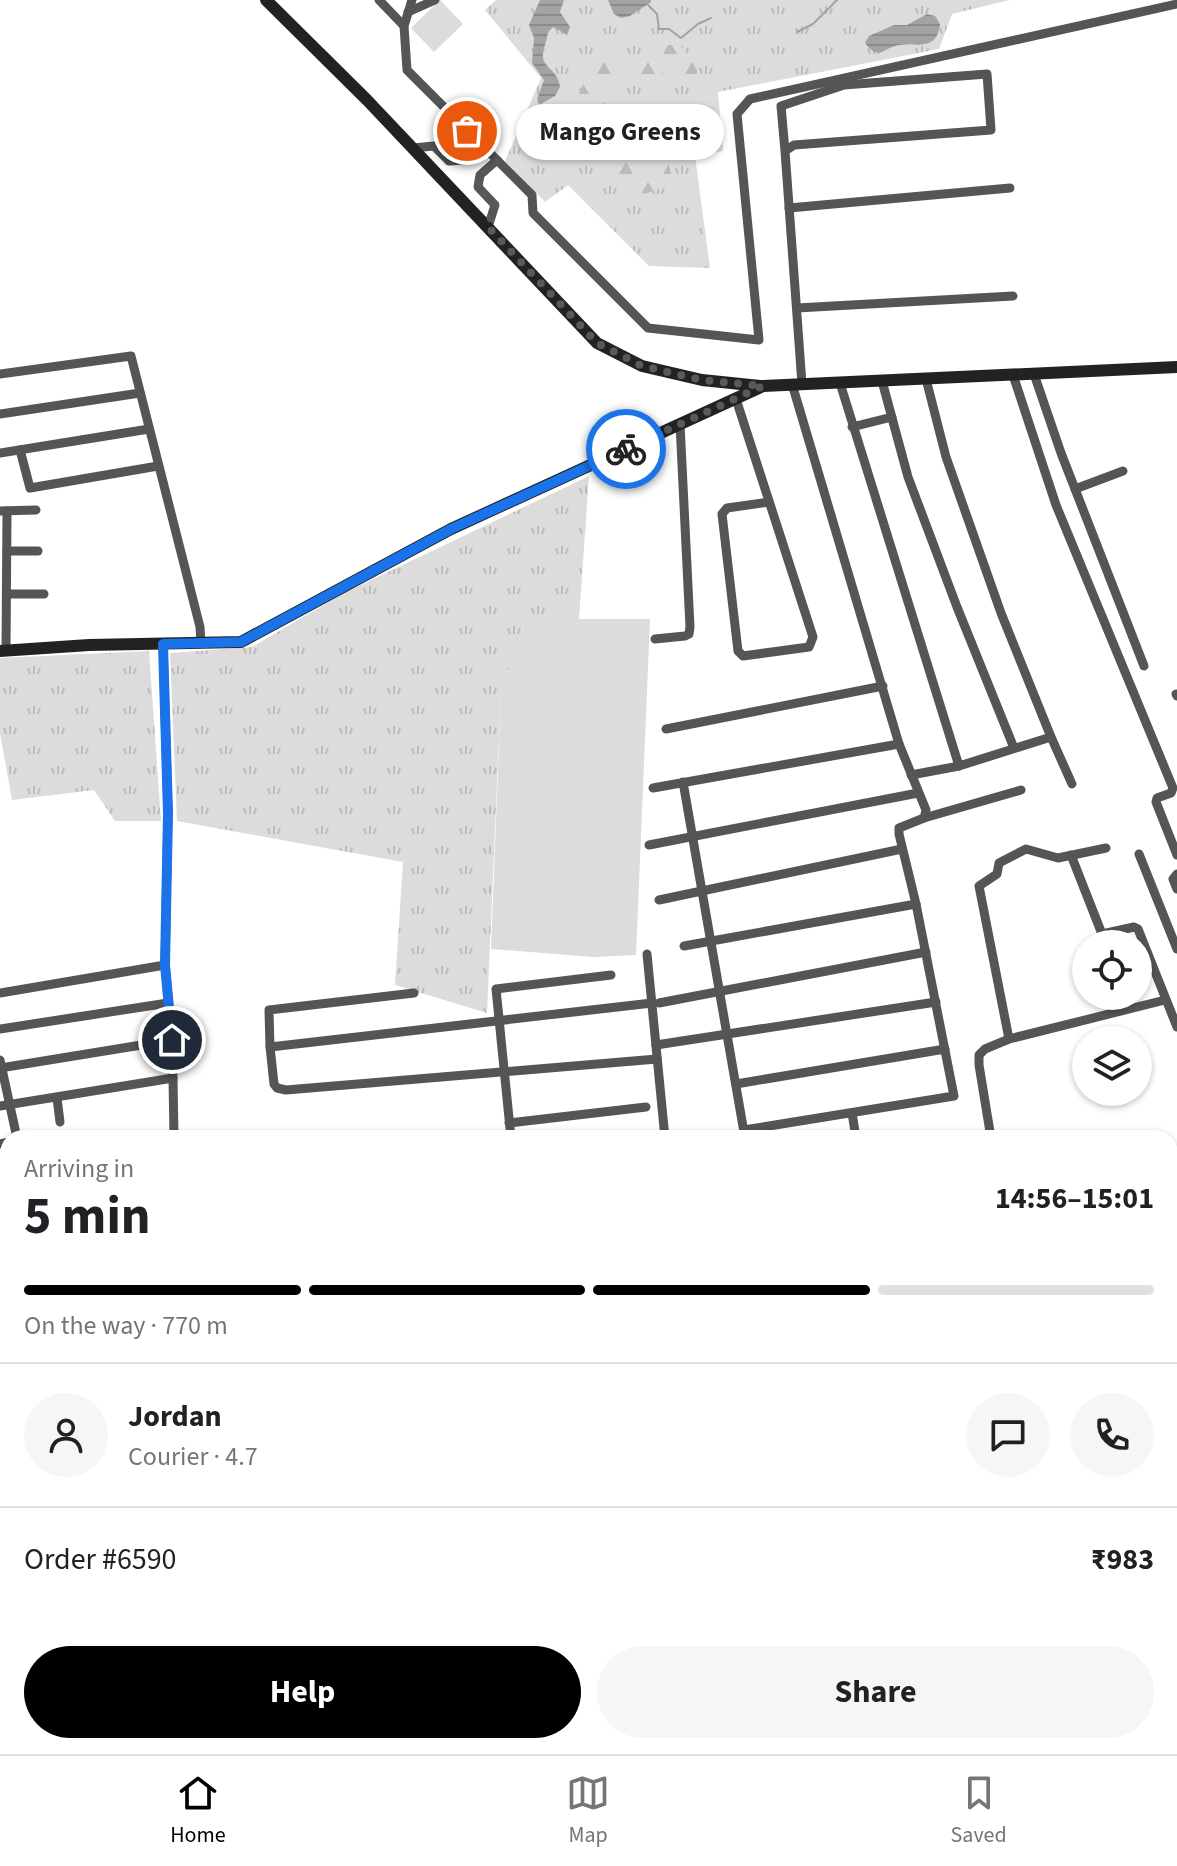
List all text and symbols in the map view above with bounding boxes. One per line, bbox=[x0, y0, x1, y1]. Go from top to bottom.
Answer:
pin bbox=[433, 97, 501, 165]
callout: Mango Greens bbox=[515, 103, 723, 159]
icon: bag bbox=[445, 109, 489, 153]
text: Mango Greens bbox=[539, 113, 701, 150]
courier bbox=[586, 409, 666, 489]
icon: bike bbox=[604, 427, 648, 471]
map controls bbox=[1072, 930, 1152, 1106]
button: locate bbox=[1072, 930, 1152, 1010]
pin bbox=[138, 1006, 206, 1074]
icon: home bbox=[150, 1018, 194, 1062]
button: layers bbox=[1072, 1026, 1152, 1106]
text: Arriving in bbox=[24, 1150, 134, 1187]
text: 14:56–15:01 bbox=[995, 1177, 1154, 1220]
text: 5 min bbox=[24, 1180, 151, 1254]
text: On the way · 770 m bbox=[24, 1307, 228, 1344]
button: person bbox=[24, 1393, 108, 1477]
button: chat bbox=[966, 1393, 1050, 1477]
button: phone bbox=[1070, 1393, 1154, 1477]
text: Jordan bbox=[128, 1395, 222, 1438]
text: Courier · 4.7 bbox=[128, 1438, 258, 1475]
text: Order #6590 bbox=[24, 1538, 177, 1581]
text: ₹983 bbox=[1091, 1538, 1154, 1581]
button: Help bbox=[24, 1646, 581, 1738]
button: Share bbox=[597, 1646, 1154, 1738]
tab: Home bbox=[170, 1771, 226, 1851]
tab: Map bbox=[566, 1771, 610, 1851]
tab: Saved bbox=[951, 1771, 1007, 1851]

